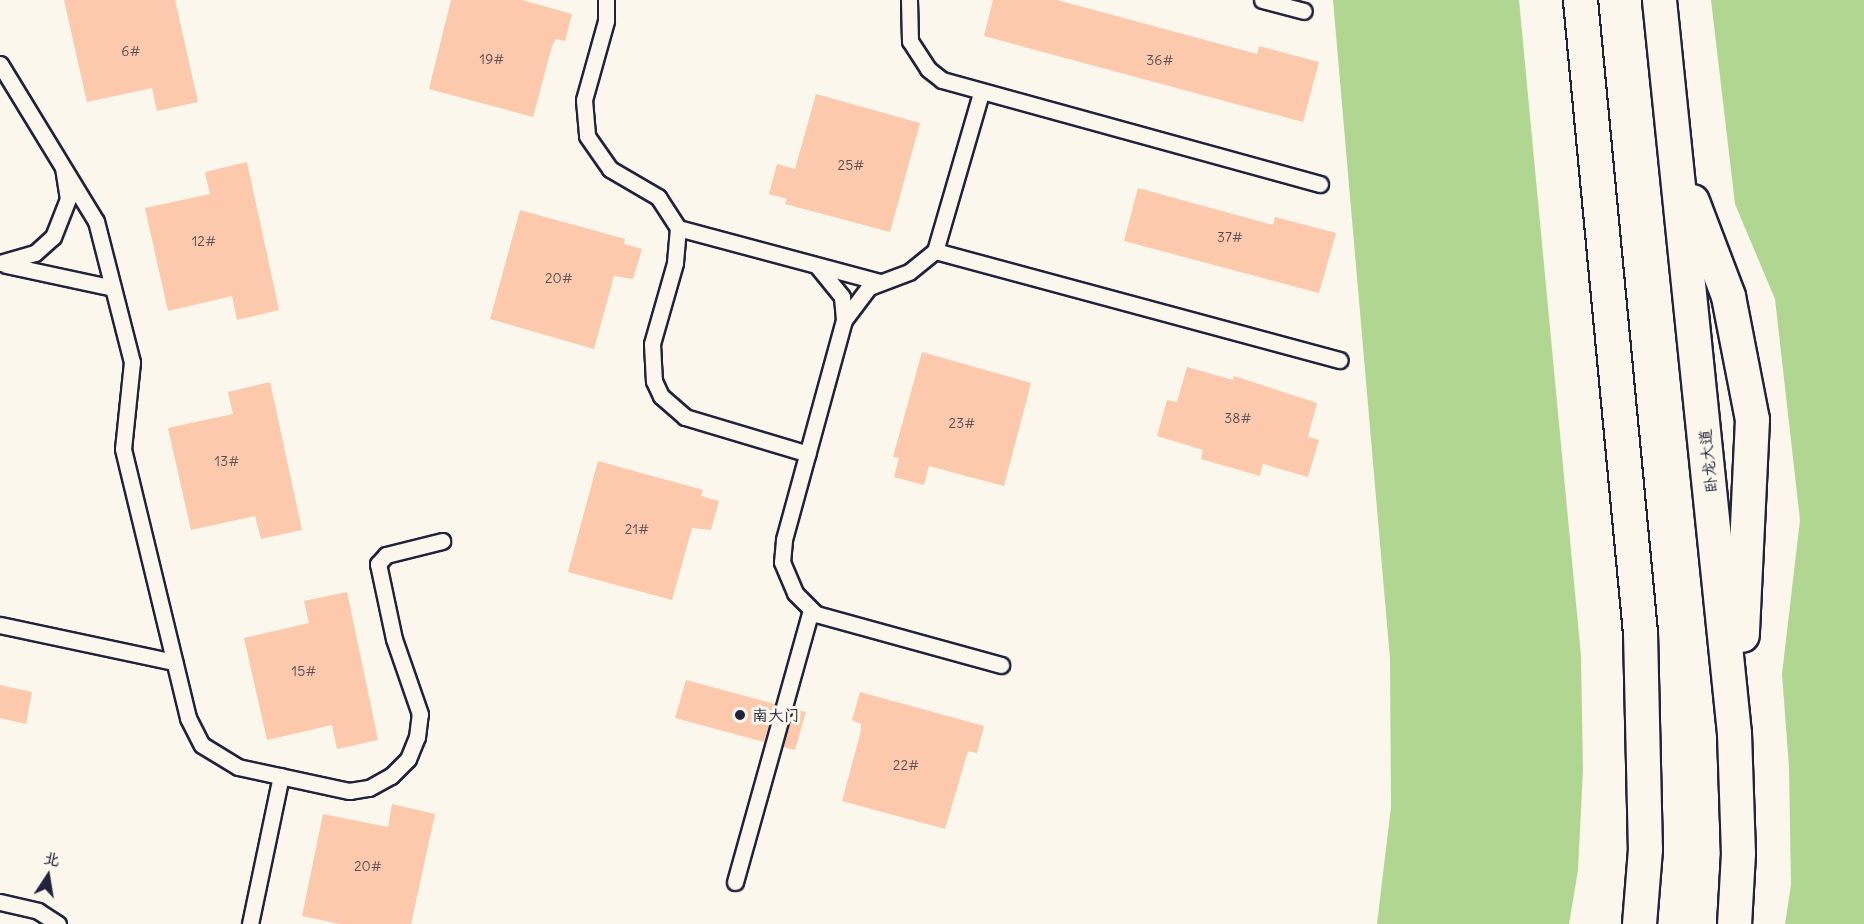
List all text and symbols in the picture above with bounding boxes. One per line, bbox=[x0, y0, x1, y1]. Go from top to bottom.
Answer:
house number: 6# bbox=[121, 43, 141, 59]
house number: 19# bbox=[480, 51, 504, 67]
house number: 36# bbox=[1146, 52, 1174, 68]
house number: 25# bbox=[838, 157, 864, 173]
house number: 37# bbox=[1217, 229, 1243, 245]
house number: 12# bbox=[192, 233, 216, 249]
house number: 20# bbox=[545, 270, 573, 286]
house number: 38# bbox=[1224, 410, 1252, 426]
house number: 23# bbox=[949, 415, 975, 431]
street label: 卧龙大道 bbox=[1695, 428, 1721, 494]
house number: 13# bbox=[215, 453, 239, 469]
house number: 21# bbox=[625, 521, 649, 537]
house number: 15# bbox=[292, 663, 316, 679]
place label: 南大门 bbox=[752, 705, 800, 725]
marker: 南大门 bbox=[733, 708, 747, 722]
house number: 22# bbox=[893, 757, 919, 773]
north arrow bbox=[18, 846, 78, 906]
text: 北 bbox=[42, 847, 62, 870]
house number: 20# bbox=[354, 858, 382, 874]

